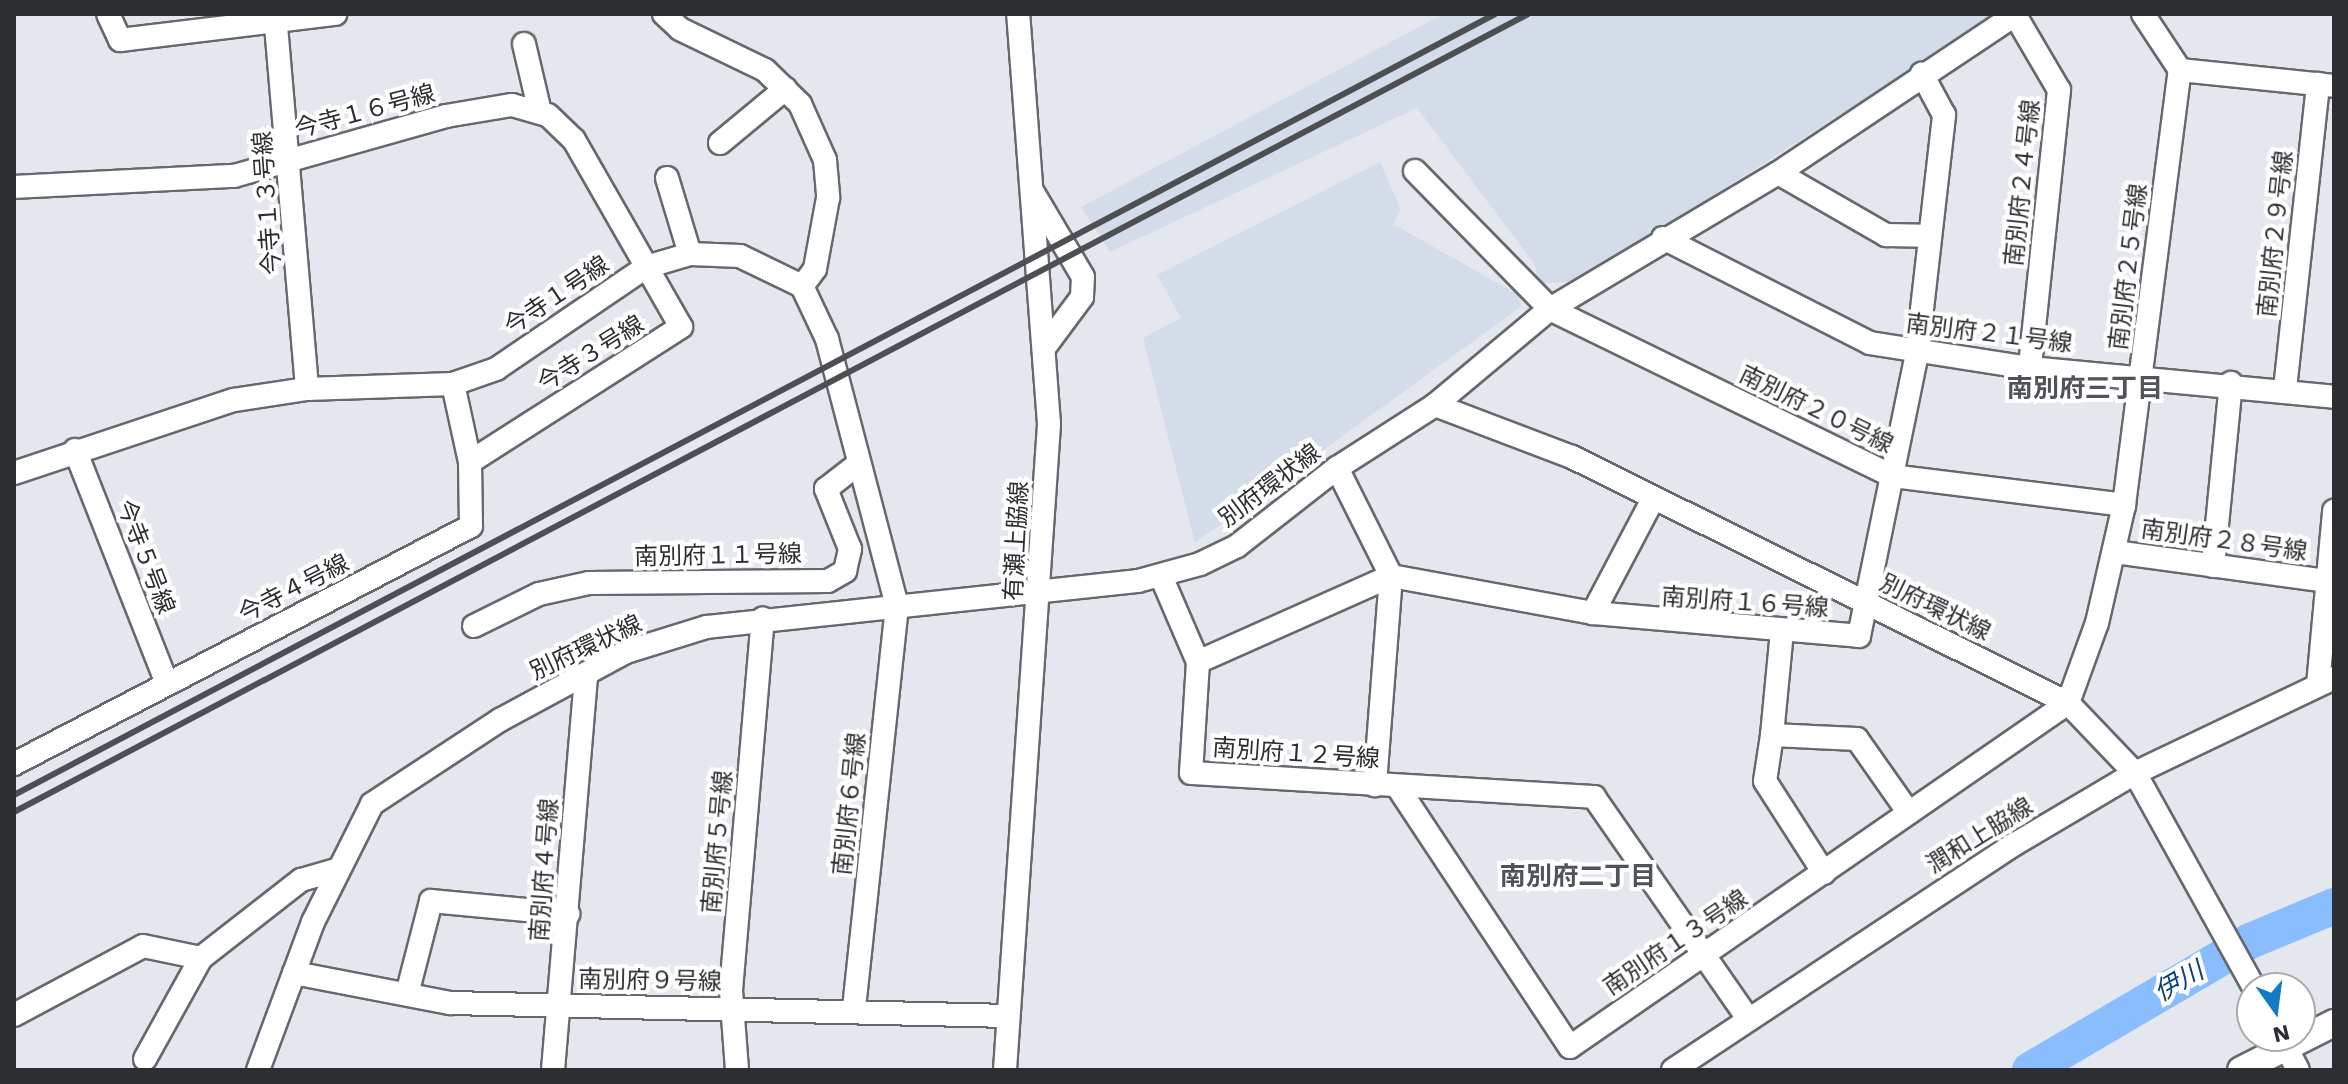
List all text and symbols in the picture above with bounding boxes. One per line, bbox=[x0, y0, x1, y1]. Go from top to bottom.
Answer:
street label: 今寺１６号線 bbox=[292, 79, 438, 145]
street label: 南別府２４号線 bbox=[2000, 98, 2046, 268]
street label: 今寺１３号線 bbox=[249, 130, 287, 276]
street label: 南別府２９号線 bbox=[2253, 149, 2299, 319]
street label: 南別府２５号線 bbox=[2104, 182, 2154, 352]
street label: 今寺１号線 bbox=[499, 251, 615, 341]
street label: 南別府２１号線 bbox=[1904, 309, 2074, 359]
street label: 今寺３号線 bbox=[532, 310, 650, 398]
street label: 南別府２０号線 bbox=[1734, 360, 1898, 460]
district label: 南別府三丁目 bbox=[2007, 373, 2163, 405]
street label: 別府環状線 bbox=[1213, 438, 1327, 534]
street label: 有瀬上脇線 bbox=[999, 480, 1035, 602]
street label: 今寺５号線 bbox=[110, 496, 180, 618]
street label: 南別府２８号線 bbox=[2139, 515, 2309, 567]
street label: 南別府１１号線 bbox=[634, 540, 802, 572]
street label: 今寺４号線 bbox=[234, 549, 354, 629]
street label: 別府環状線 bbox=[1875, 569, 1995, 647]
street label: 南別府１６号線 bbox=[1660, 583, 1830, 623]
street label: 別府環状線 bbox=[526, 610, 646, 686]
street label: 南別府６号線 bbox=[828, 731, 872, 877]
street label: 南別府１２号線 bbox=[1211, 734, 1381, 774]
street label: 南別府５号線 bbox=[697, 769, 739, 915]
street label: 潤和上脇線 bbox=[1921, 792, 2039, 880]
street label: 南別府４号線 bbox=[526, 797, 564, 943]
district label: 南別府二丁目 bbox=[1500, 861, 1656, 893]
street label: 南別府１３号線 bbox=[1598, 884, 1754, 1002]
water label: 伊川 bbox=[2149, 955, 2209, 1009]
street label: 南別府９号線 bbox=[578, 965, 722, 997]
north arrow bbox=[2236, 972, 2316, 1052]
text: N bbox=[2271, 1020, 2292, 1048]

